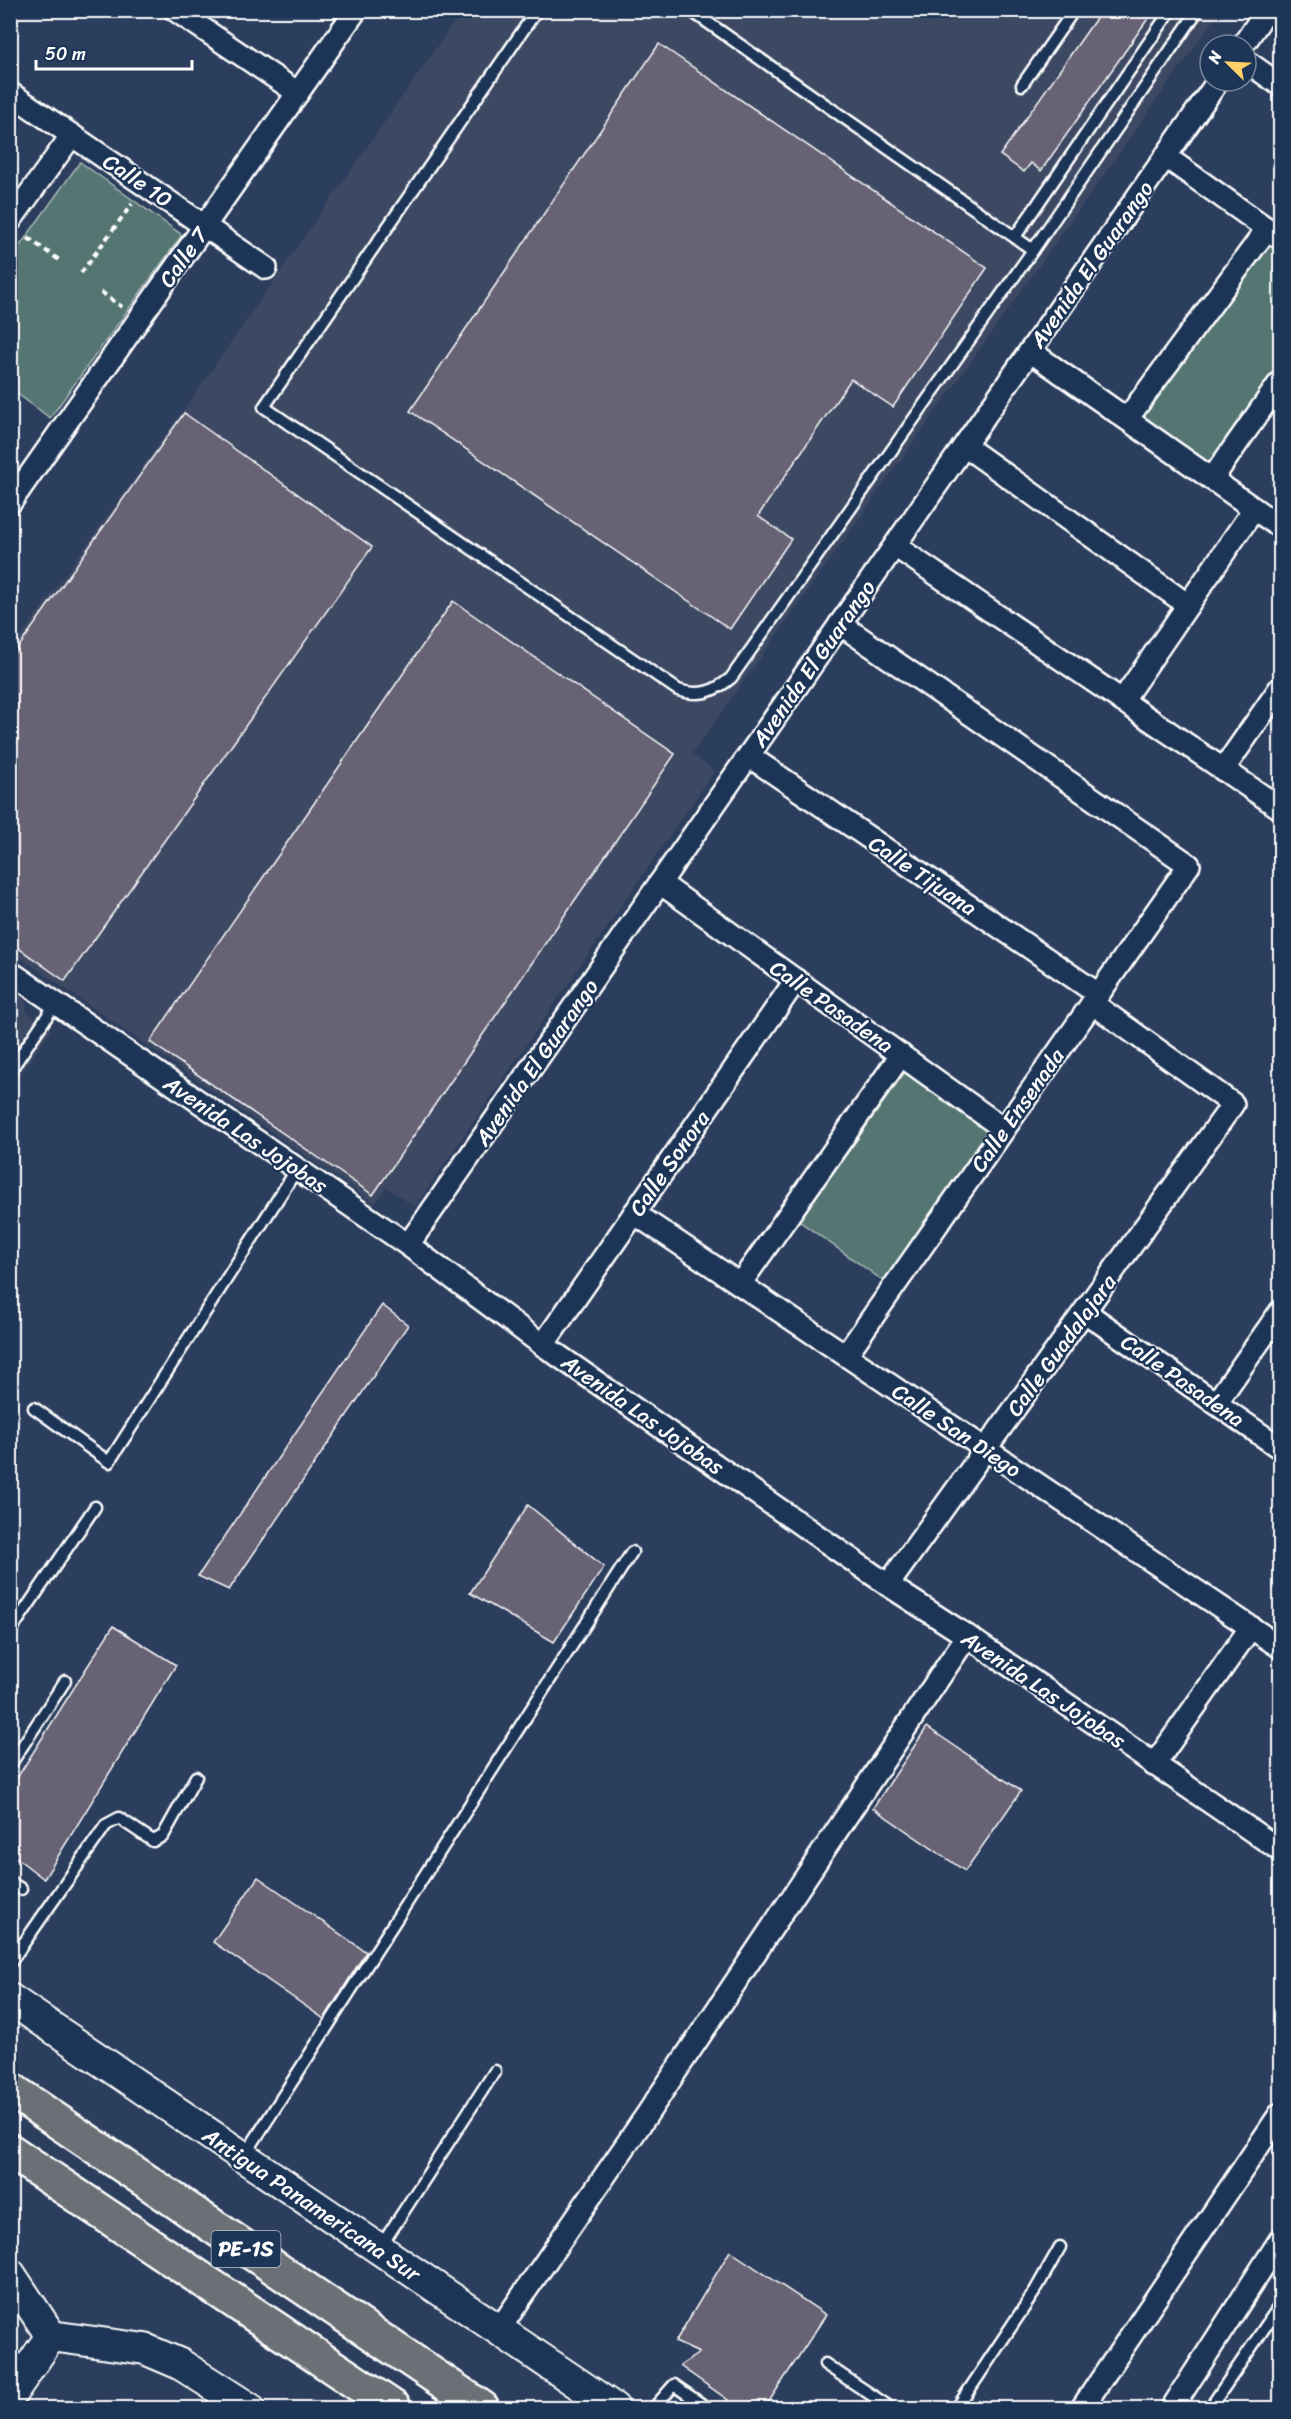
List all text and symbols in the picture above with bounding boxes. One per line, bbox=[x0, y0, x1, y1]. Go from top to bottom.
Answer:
scale bar bbox=[36, 33, 192, 71]
north arrow bbox=[1198, 33, 1258, 93]
text: 50 m bbox=[45, 38, 86, 70]
text: N bbox=[1199, 45, 1231, 69]
street label: Calle 10 bbox=[95, 143, 181, 218]
street label: Avenida El Guarango bbox=[1018, 172, 1164, 357]
street label: Calle 7 bbox=[148, 218, 219, 296]
street label: Avenida El Guarango bbox=[740, 571, 886, 756]
street label: Calle Tijuana bbox=[860, 825, 985, 926]
street label: Calle Pasadena bbox=[761, 949, 902, 1064]
street label: Avenida El Guarango bbox=[463, 970, 609, 1155]
street label: Calle Ensenada bbox=[960, 1039, 1075, 1181]
street label: Avenida Las Jojobas bbox=[154, 1064, 337, 1205]
street label: Calle Sonora bbox=[618, 1101, 721, 1225]
street label: Calle Guadalajara bbox=[996, 1265, 1127, 1425]
street label: Calle Pasadena bbox=[1112, 1323, 1253, 1438]
street label: Avenida Las Jojobas bbox=[552, 1343, 733, 1486]
street label: Calle San Diego bbox=[884, 1372, 1030, 1488]
street label: Avenida Las Jojobas bbox=[952, 1619, 1135, 1760]
street label: Antigua Panamericana Sur bbox=[194, 2116, 430, 2293]
road number: PE-1S bbox=[212, 2231, 280, 2267]

